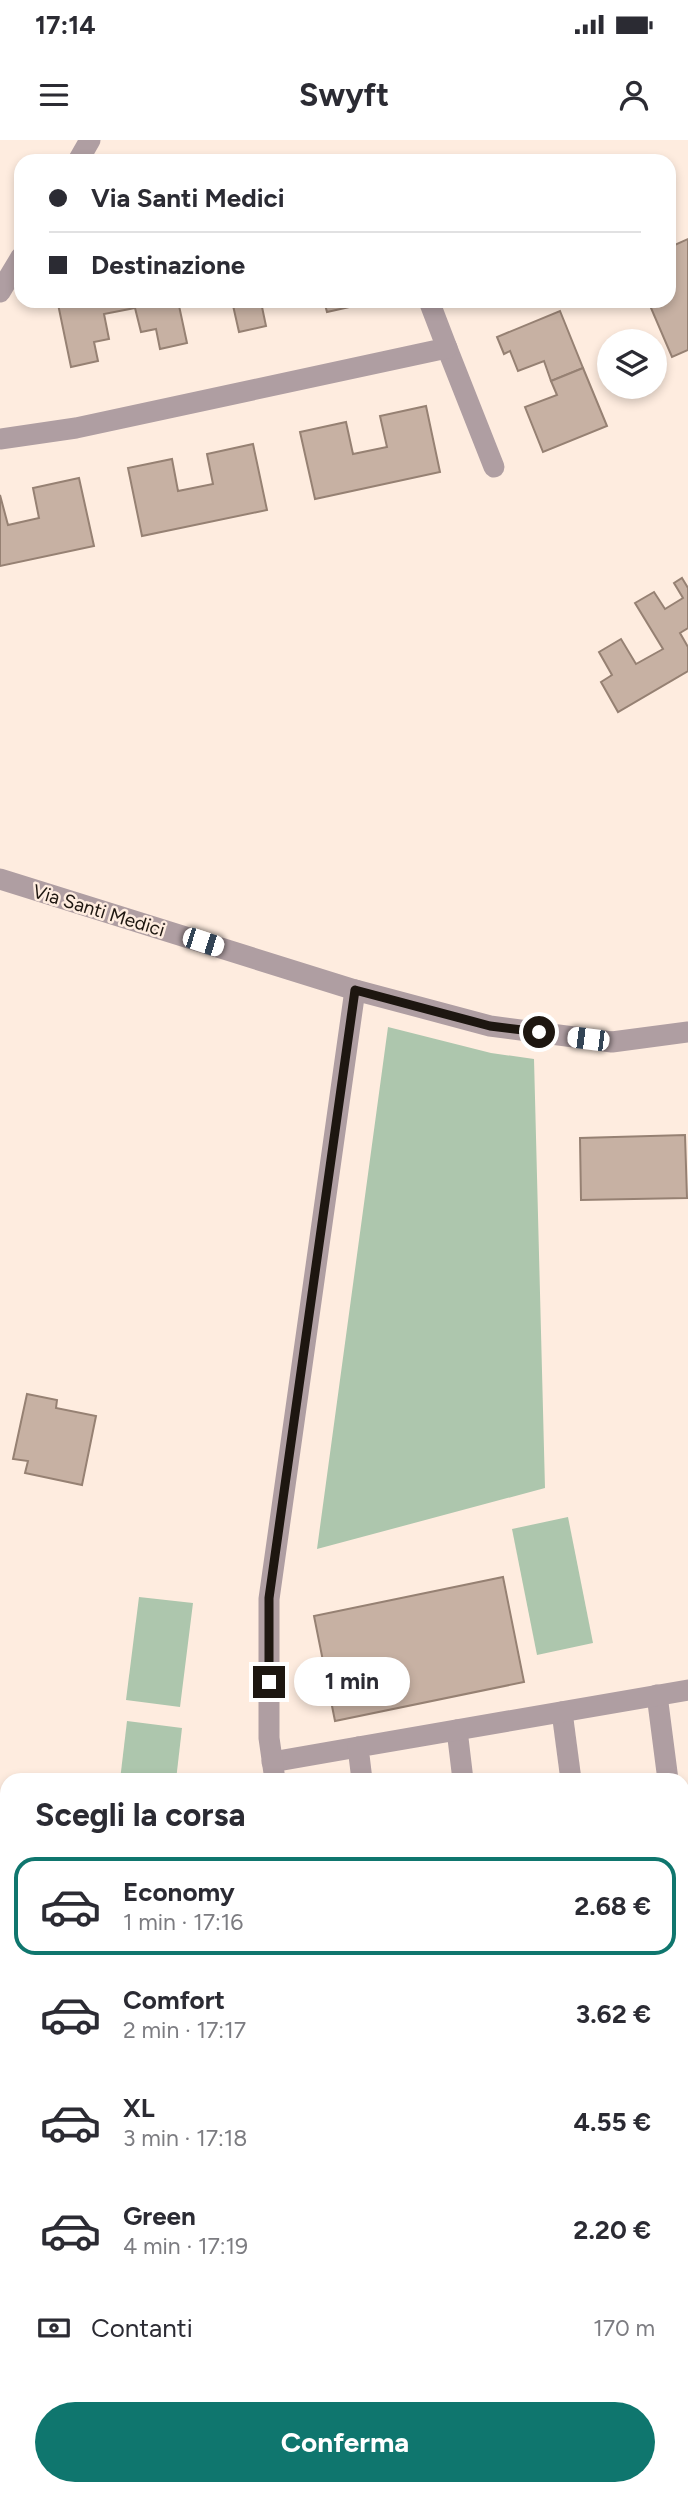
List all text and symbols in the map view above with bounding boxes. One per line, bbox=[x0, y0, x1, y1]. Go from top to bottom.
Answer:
text: 17:14 bbox=[35, 9, 96, 41]
icon: menu bbox=[35, 76, 73, 114]
text: Swyft bbox=[299, 76, 389, 114]
icon: person bbox=[615, 76, 653, 114]
text: Via Santi Medici bbox=[91, 182, 284, 214]
text: Destinazione bbox=[91, 249, 245, 281]
map controls bbox=[597, 329, 667, 399]
button: layers bbox=[597, 329, 667, 399]
street label: Via Santi Medici bbox=[30, 879, 168, 941]
car bbox=[180, 926, 227, 958]
route start bbox=[523, 1016, 555, 1048]
car bbox=[566, 1026, 611, 1052]
callout: 1 min bbox=[294, 1658, 409, 1706]
route end bbox=[253, 1666, 285, 1698]
text: 1 min bbox=[325, 1667, 379, 1695]
text: Scegli la corsa bbox=[35, 1796, 245, 1834]
icon: car bbox=[39, 1875, 102, 1938]
text: Economy bbox=[123, 1876, 235, 1908]
text: 2.68 € bbox=[574, 1890, 651, 1922]
text: 1 min · 17:16 bbox=[123, 1908, 243, 1936]
icon: car bbox=[39, 1983, 102, 2046]
text: Comfort bbox=[123, 1984, 225, 2016]
text: 3.62 € bbox=[576, 1998, 651, 2030]
text: 2 min · 17:17 bbox=[123, 2016, 246, 2044]
icon: car bbox=[39, 2091, 102, 2154]
text: XL bbox=[123, 2092, 155, 2124]
text: 4.55 € bbox=[574, 2106, 651, 2138]
text: 3 min · 17:18 bbox=[123, 2124, 247, 2152]
icon: car bbox=[39, 2199, 102, 2262]
text: Green bbox=[123, 2200, 196, 2232]
text: 2.20 € bbox=[573, 2214, 651, 2246]
text: 4 min · 17:19 bbox=[123, 2232, 248, 2260]
icon: cash bbox=[35, 2309, 73, 2347]
text: Contanti bbox=[91, 2312, 193, 2344]
text: 170 m bbox=[593, 2314, 655, 2342]
button: Conferma bbox=[35, 2402, 655, 2482]

